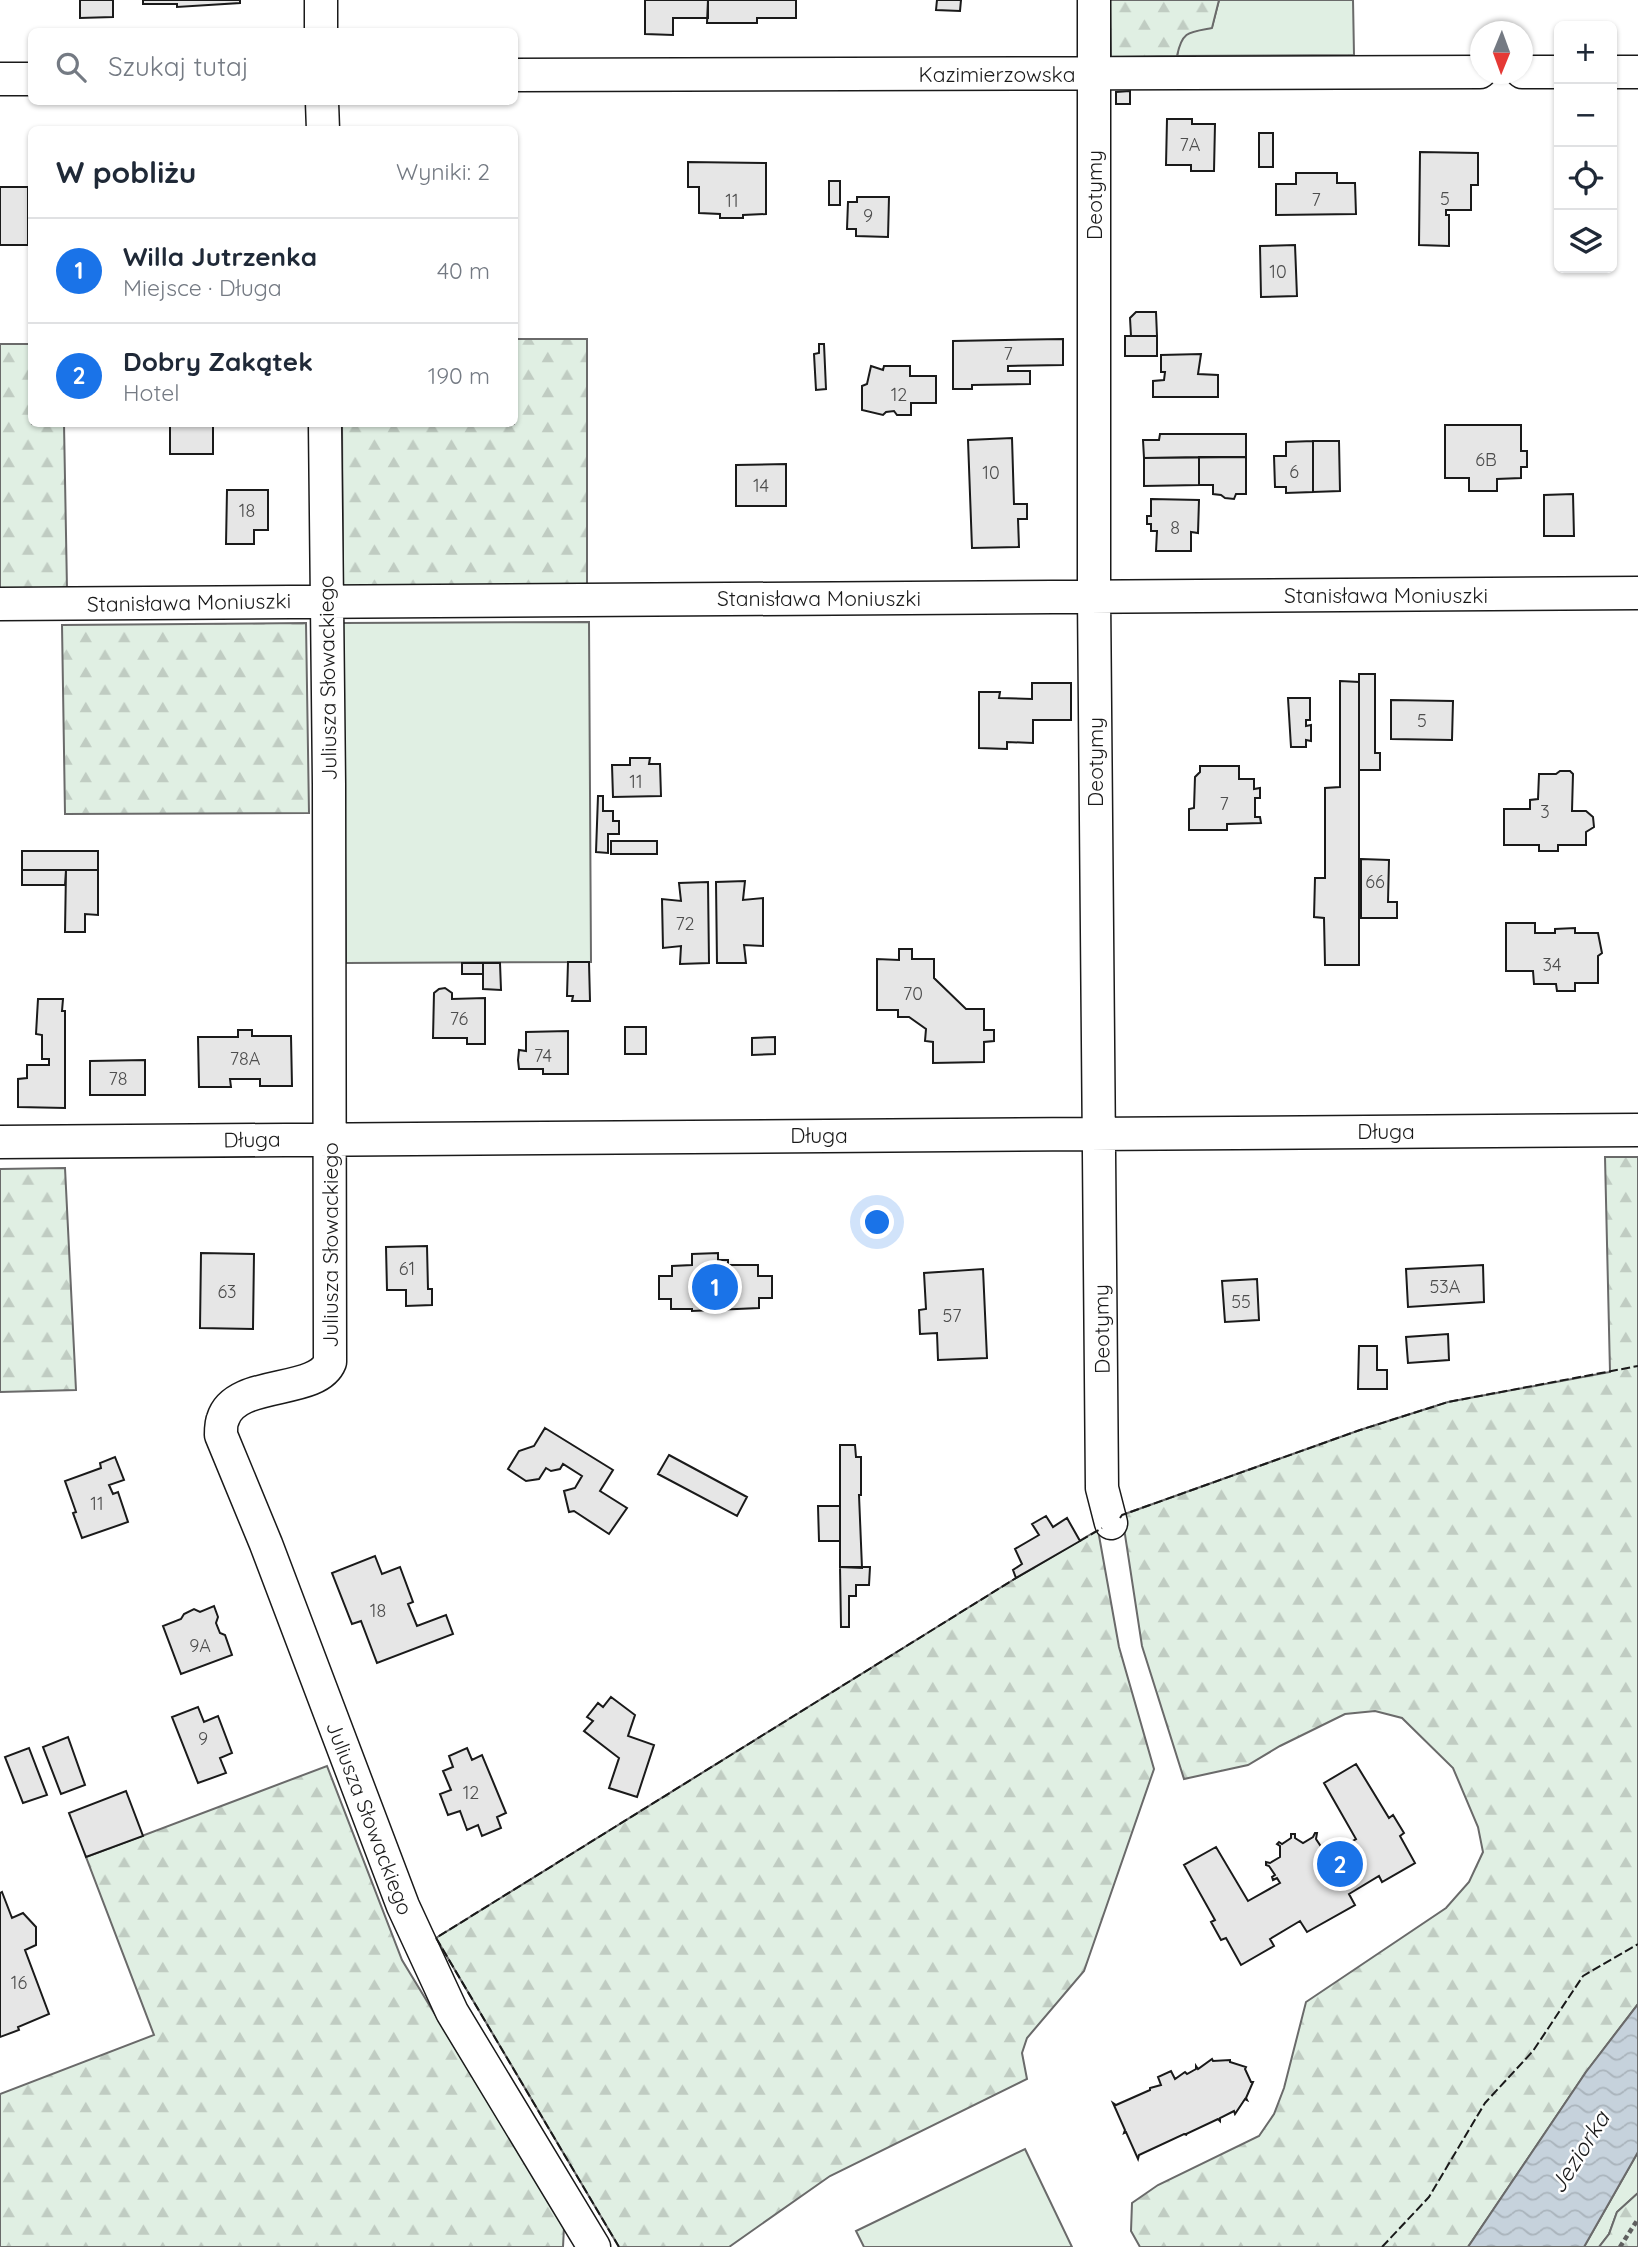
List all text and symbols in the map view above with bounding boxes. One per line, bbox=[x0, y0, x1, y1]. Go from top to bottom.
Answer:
north arrow bbox=[1470, 21, 1533, 84]
map controls bbox=[1554, 21, 1617, 273]
button: + bbox=[1554, 21, 1617, 84]
search box bbox=[28, 28, 518, 105]
icon: search bbox=[52, 48, 90, 86]
text: Szukaj tutaj bbox=[108, 50, 249, 83]
street label: Kazimierzowska bbox=[919, 61, 1076, 87]
button: − bbox=[1554, 84, 1617, 147]
house number: 7A bbox=[1180, 133, 1201, 156]
button: locate bbox=[1554, 147, 1617, 210]
street label: Deotymy bbox=[1081, 150, 1107, 240]
text: W pobliżu bbox=[56, 153, 196, 191]
text: Wyniki: 2 bbox=[396, 157, 490, 186]
house number: 5 bbox=[1440, 187, 1450, 210]
house number: 7 bbox=[1311, 188, 1321, 211]
house number: 11 bbox=[725, 189, 739, 212]
house number: 9 bbox=[863, 204, 873, 227]
button: layers bbox=[1554, 210, 1617, 273]
text: Willa Jutrzenka bbox=[123, 240, 317, 273]
text: 1 bbox=[75, 256, 83, 285]
text: 40 m bbox=[437, 256, 490, 285]
house number: 10 bbox=[1269, 260, 1287, 283]
text: Miejsce · Długa bbox=[123, 273, 282, 302]
house number: 7 bbox=[1003, 342, 1013, 365]
text: Dobry Zakątek bbox=[123, 345, 313, 378]
text: 2 bbox=[72, 361, 86, 390]
text: 190 m bbox=[428, 361, 490, 390]
text: Hotel bbox=[123, 378, 179, 407]
house number: 12 bbox=[891, 383, 907, 406]
house number: 6B bbox=[1475, 448, 1497, 471]
house number: 6 bbox=[1289, 460, 1299, 483]
house number: 10 bbox=[982, 461, 1000, 484]
house number: 14 bbox=[753, 474, 769, 497]
house number: 18 bbox=[239, 499, 255, 522]
house number: 8 bbox=[1170, 516, 1180, 539]
street label: Juliusza Słowackiego bbox=[312, 575, 342, 781]
street label: Stanisława Moniuszki bbox=[1284, 582, 1488, 608]
street label: Stanisława Moniuszki bbox=[717, 585, 921, 611]
street label: Stanisława Moniuszki bbox=[87, 587, 291, 617]
house number: 5 bbox=[1417, 709, 1427, 732]
street label: Deotymy bbox=[1082, 717, 1108, 807]
house number: 11 bbox=[629, 770, 643, 793]
house number: 7 bbox=[1219, 792, 1229, 815]
house number: 3 bbox=[1540, 800, 1550, 823]
house number: 66 bbox=[1365, 870, 1385, 893]
house number: 72 bbox=[675, 912, 695, 935]
house number: 34 bbox=[1543, 953, 1561, 976]
house number: 70 bbox=[903, 982, 923, 1005]
house number: 76 bbox=[450, 1007, 468, 1030]
house number: 74 bbox=[534, 1044, 552, 1067]
house number: 78A bbox=[230, 1047, 261, 1070]
house number: 78 bbox=[109, 1067, 127, 1090]
street label: Długa bbox=[1357, 1118, 1415, 1144]
street label: Długa bbox=[790, 1122, 848, 1148]
street label: Długa bbox=[223, 1126, 281, 1152]
street label: Juliusza Słowackiego bbox=[317, 1142, 343, 1348]
your location bbox=[860, 1205, 894, 1239]
house number: 61 bbox=[399, 1257, 415, 1280]
pin: 1 bbox=[692, 1261, 738, 1313]
house number: 53A bbox=[1430, 1275, 1461, 1298]
house number: 63 bbox=[217, 1280, 237, 1303]
street label: Deotymy bbox=[1087, 1284, 1115, 1374]
house number: 55 bbox=[1231, 1290, 1251, 1313]
house number: 57 bbox=[942, 1304, 962, 1327]
house number: 11 bbox=[90, 1492, 104, 1515]
house number: 18 bbox=[370, 1599, 386, 1622]
house number: 9A bbox=[189, 1634, 211, 1657]
street label: Juliusza Słowackiego bbox=[321, 1718, 419, 1918]
house number: 9 bbox=[198, 1727, 208, 1750]
house number: 12 bbox=[463, 1781, 479, 1804]
pin: 2 bbox=[1317, 1838, 1363, 1890]
house number: 16 bbox=[11, 1971, 27, 1994]
water label: Jeziorka bbox=[1543, 2105, 1616, 2198]

